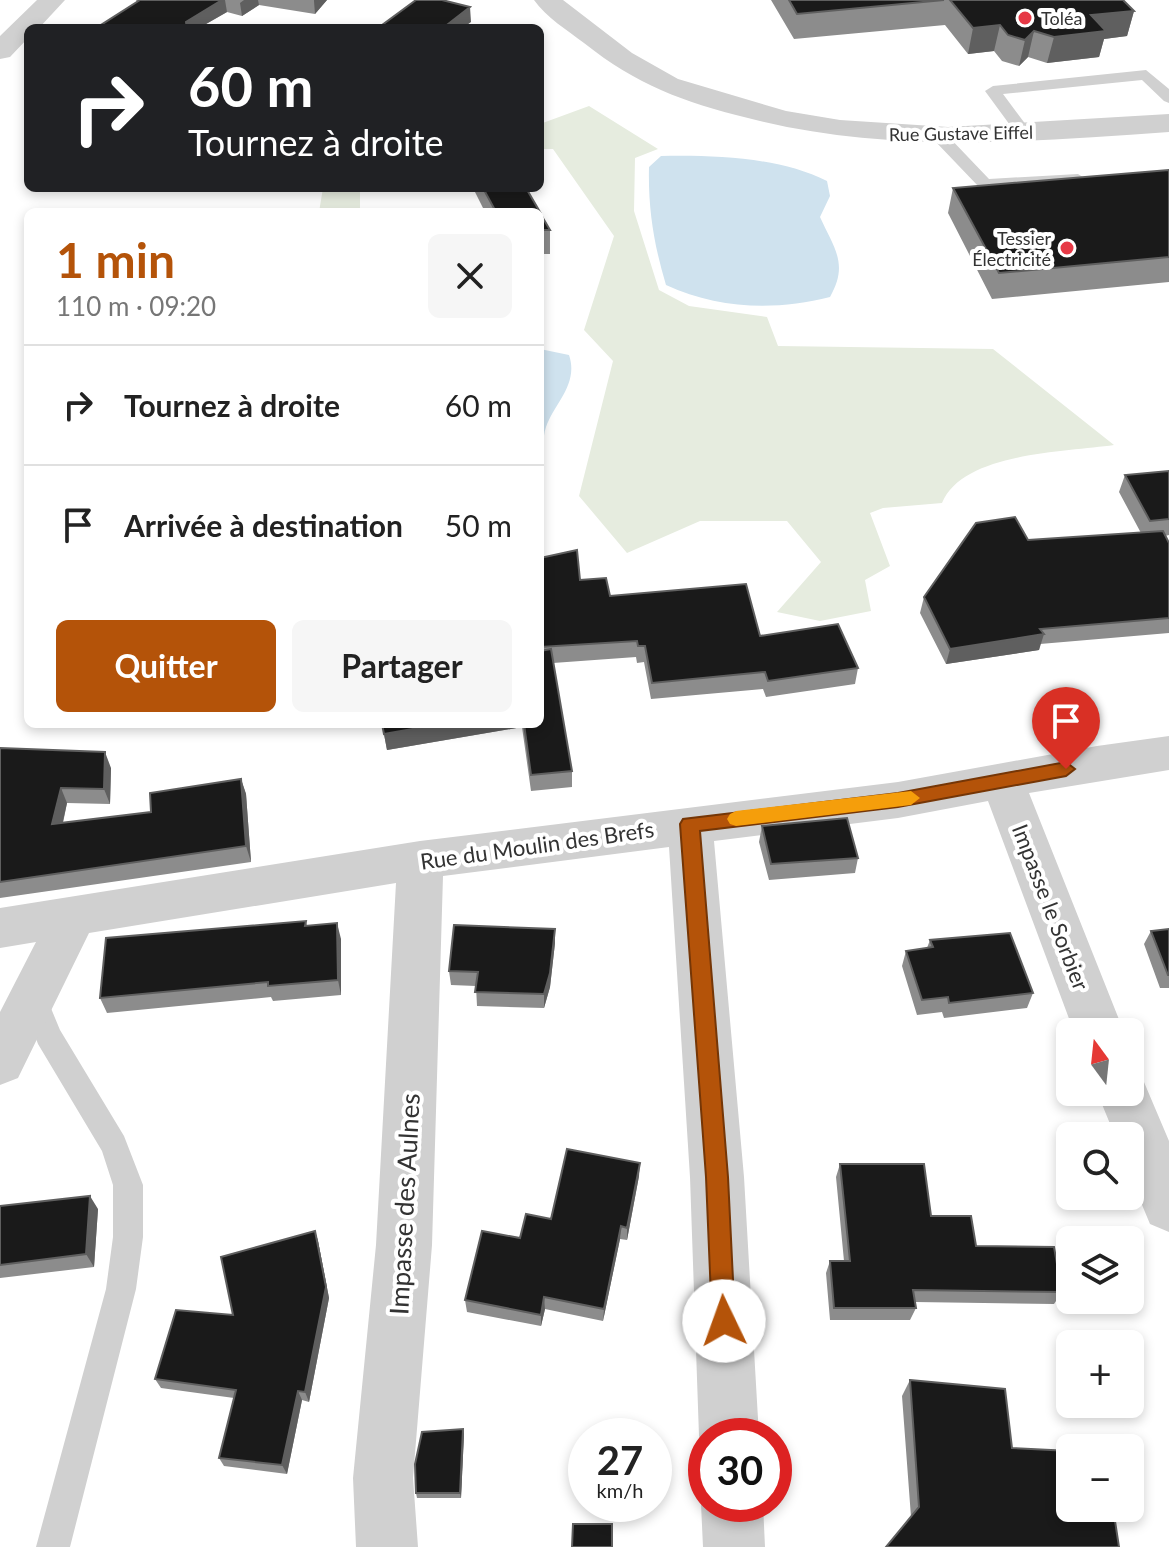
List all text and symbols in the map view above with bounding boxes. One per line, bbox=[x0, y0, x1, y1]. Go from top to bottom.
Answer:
place label: Toléa bbox=[1041, 7, 1082, 29]
marker: Toléa bbox=[1016, 9, 1034, 27]
text: 60 m bbox=[188, 52, 313, 119]
icon: right bbox=[56, 56, 160, 160]
text: Tournez à droite bbox=[188, 120, 444, 164]
street label: Rue Gustave Eiffel bbox=[889, 121, 1033, 145]
place label: Tessier Électricité bbox=[972, 227, 1051, 270]
text: 1 min bbox=[56, 231, 175, 288]
button: close bbox=[428, 234, 512, 318]
marker: Tessier Électricité bbox=[1058, 239, 1076, 257]
text: 110 m · 09:20 bbox=[56, 290, 216, 322]
icon: right bbox=[56, 383, 100, 427]
text: Tournez à droite bbox=[124, 387, 340, 423]
text: 60 m bbox=[445, 387, 512, 423]
icon: arrive bbox=[56, 503, 100, 547]
text: Arrivée à destination bbox=[124, 507, 403, 543]
text: 50 m bbox=[445, 507, 512, 543]
button: Quitter bbox=[56, 620, 276, 712]
button: Partager bbox=[292, 620, 512, 712]
pin bbox=[1032, 687, 1100, 769]
icon: arrive bbox=[1044, 699, 1088, 743]
street label: Rue du Moulin des Brefs bbox=[418, 815, 656, 875]
street label: Impasse le Sorbier bbox=[1007, 820, 1095, 994]
north arrow bbox=[1056, 1018, 1144, 1106]
map controls bbox=[1056, 1018, 1144, 1522]
street label: Impasse des Aulnes bbox=[382, 1093, 426, 1315]
button: search bbox=[1056, 1122, 1144, 1210]
button: layers bbox=[1056, 1226, 1144, 1314]
position arrow bbox=[682, 1279, 766, 1363]
button: + bbox=[1056, 1330, 1144, 1418]
speed limit sign: 30 bbox=[688, 1418, 792, 1522]
button: − bbox=[1056, 1434, 1144, 1522]
text: 27 bbox=[597, 1436, 643, 1484]
text: km/h bbox=[597, 1478, 643, 1502]

